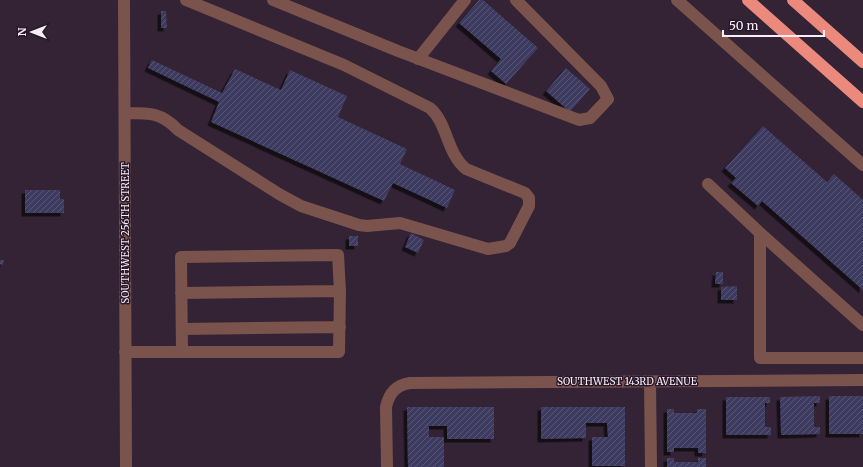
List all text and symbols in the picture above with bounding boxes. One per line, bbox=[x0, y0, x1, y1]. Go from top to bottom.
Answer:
north arrow bbox=[12, 12, 52, 52]
scale bar bbox=[723, 12, 824, 38]
text: 50 m bbox=[729, 18, 758, 33]
text: N bbox=[15, 27, 29, 36]
street label: SOUTHWEST 256TH STREET bbox=[119, 162, 132, 304]
street label: SOUTHWEST 143RD AVENUE bbox=[557, 375, 698, 388]

